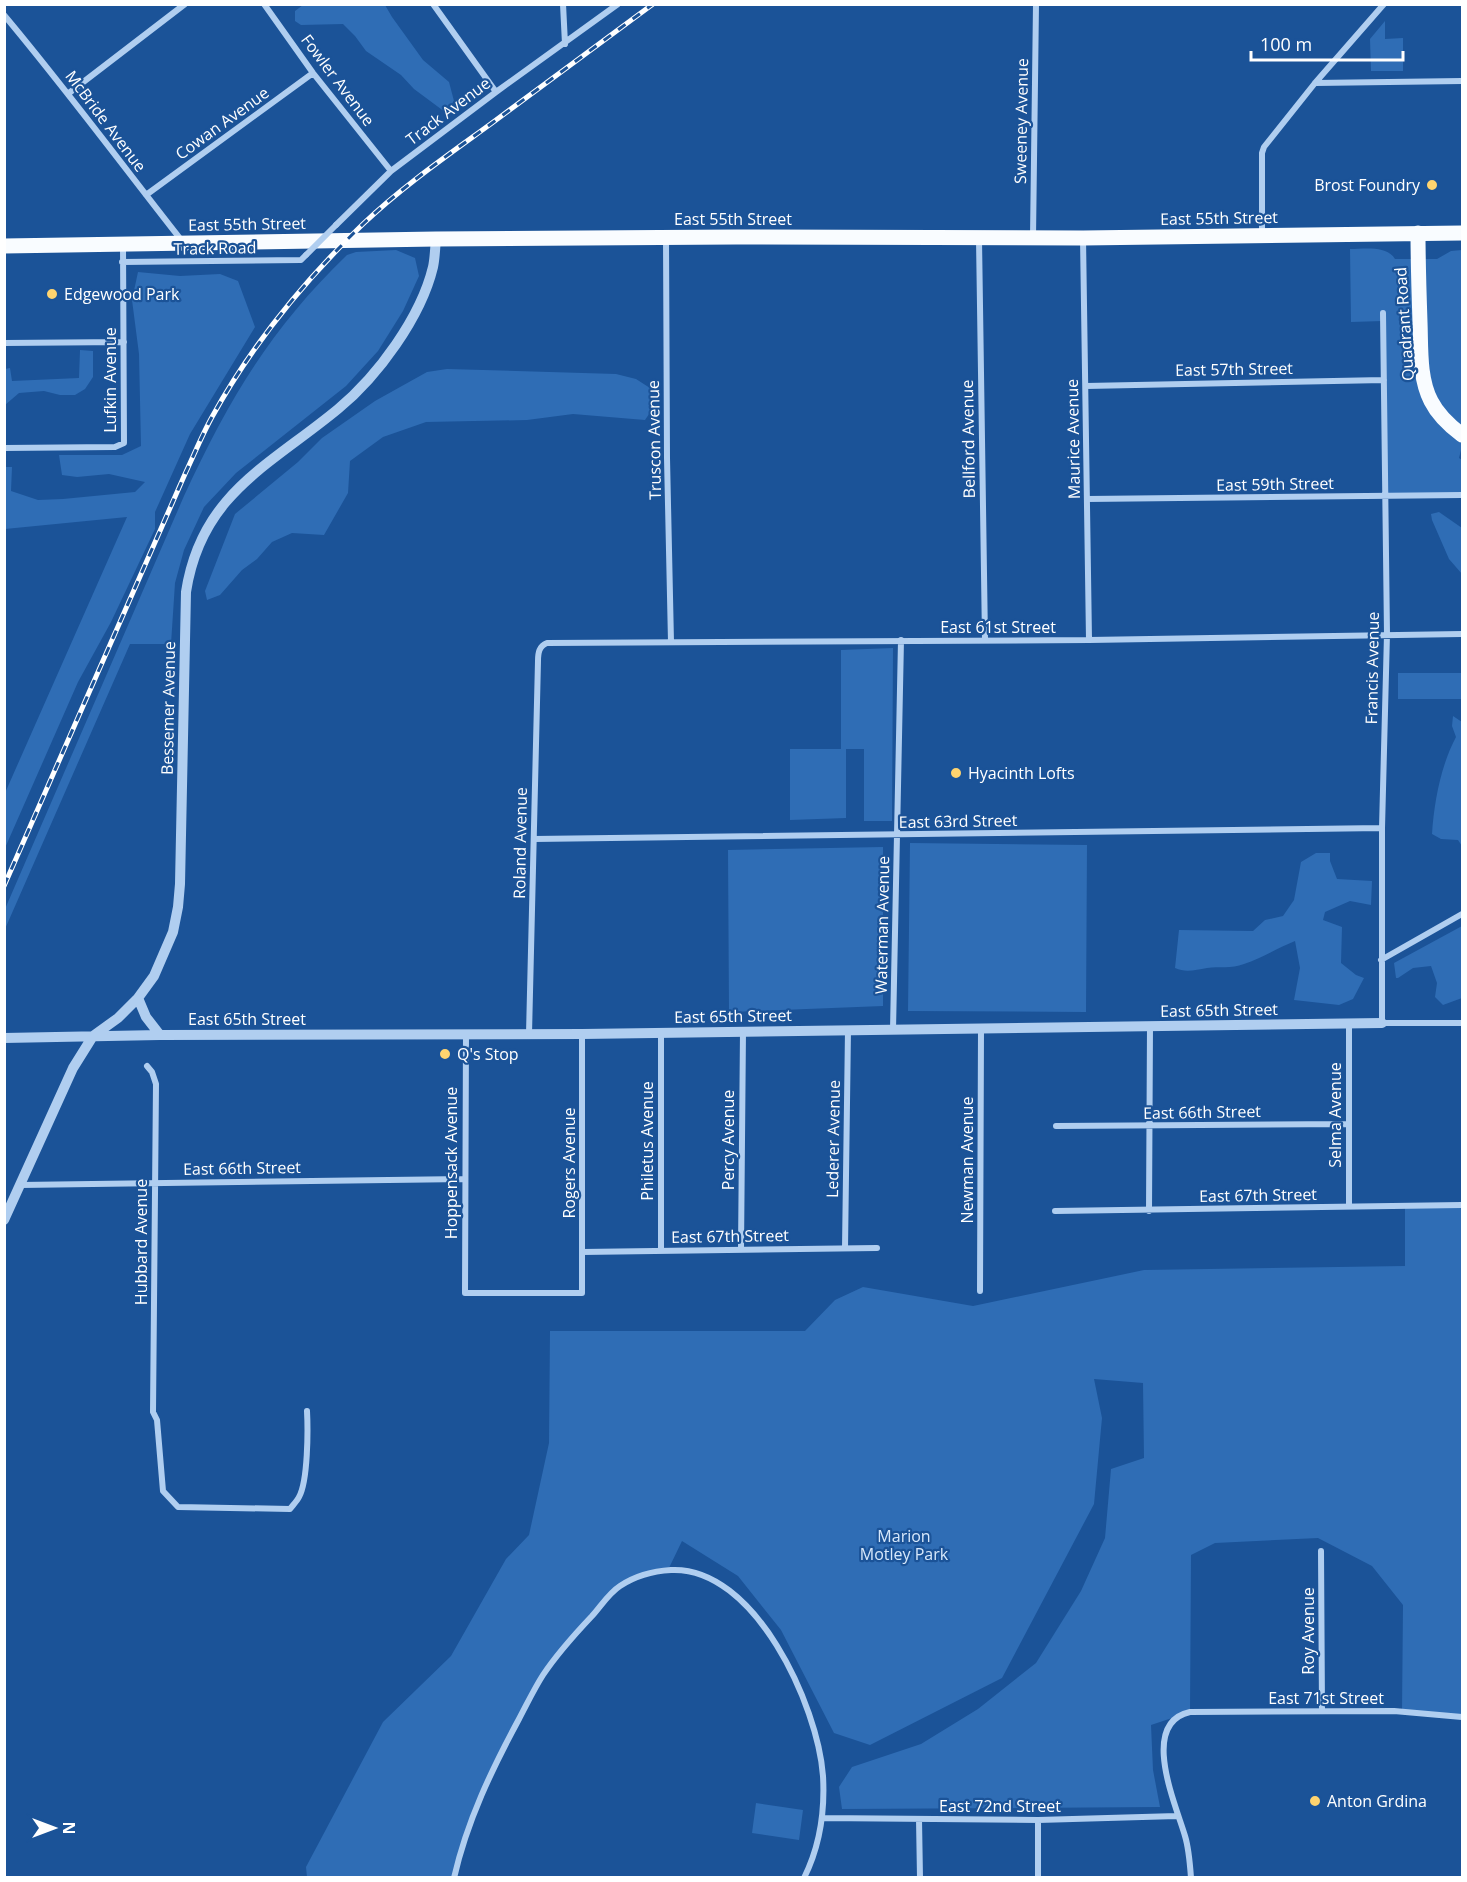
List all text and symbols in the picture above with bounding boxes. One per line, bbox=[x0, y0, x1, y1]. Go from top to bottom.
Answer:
scale bar bbox=[1251, 24, 1402, 62]
street label: Fowler Avenue bbox=[296, 30, 380, 130]
text: 100 m bbox=[1260, 32, 1312, 56]
street label: Sweeney Avenue bbox=[1009, 58, 1033, 184]
street label: McBride Avenue bbox=[61, 66, 151, 176]
street label: Track Avenue bbox=[401, 72, 495, 150]
street label: Cowan Avenue bbox=[171, 82, 273, 164]
place label: Brost Foundry bbox=[1314, 174, 1421, 196]
marker: Brost Foundry bbox=[1425, 178, 1439, 192]
street label: East 55th Street bbox=[1160, 206, 1278, 230]
street label: East 55th Street bbox=[674, 208, 792, 230]
street label: East 55th Street bbox=[188, 212, 306, 236]
street label: Track Road bbox=[173, 236, 257, 260]
street label: Quadrant Road bbox=[1389, 266, 1419, 382]
place label: Edgewood Park bbox=[64, 283, 180, 305]
marker: Edgewood Park bbox=[45, 287, 59, 301]
street label: Lufkin Avenue bbox=[99, 327, 121, 433]
street label: East 57th Street bbox=[1175, 357, 1293, 381]
street label: Maurice Avenue bbox=[1061, 379, 1085, 499]
street label: Truscon Avenue bbox=[642, 380, 666, 500]
street label: Bellford Avenue bbox=[956, 380, 980, 498]
street label: East 59th Street bbox=[1216, 472, 1334, 496]
street label: Francis Avenue bbox=[1360, 611, 1384, 725]
street label: East 61st Street bbox=[940, 616, 1056, 638]
street label: Bessemer Avenue bbox=[156, 641, 180, 775]
place label: Hyacinth Lofts bbox=[968, 762, 1075, 784]
marker: Hyacinth Lofts bbox=[949, 766, 963, 780]
street label: Roland Avenue bbox=[508, 787, 532, 899]
street label: East 63rd Street bbox=[898, 809, 1018, 833]
street label: Waterman Avenue bbox=[870, 856, 894, 994]
street label: East 65th Street bbox=[1160, 998, 1278, 1022]
street label: East 65th Street bbox=[674, 1004, 792, 1028]
street label: East 65th Street bbox=[188, 1008, 306, 1030]
place label: Q's Stop bbox=[457, 1043, 519, 1065]
marker: Q's Stop bbox=[438, 1047, 452, 1061]
street label: Selma Avenue bbox=[1324, 1062, 1346, 1168]
street label: Lederer Avenue bbox=[821, 1080, 845, 1198]
street label: Philetus Avenue bbox=[636, 1081, 658, 1201]
street label: Hoppensack Avenue bbox=[440, 1087, 462, 1239]
street label: Percy Avenue bbox=[717, 1090, 739, 1190]
street label: Newman Avenue bbox=[956, 1097, 978, 1223]
street label: East 66th Street bbox=[1143, 1100, 1261, 1124]
street label: Rogers Avenue bbox=[558, 1107, 580, 1219]
street label: East 66th Street bbox=[183, 1156, 301, 1180]
street label: Hubbard Avenue bbox=[130, 1179, 152, 1305]
street label: East 67th Street bbox=[1199, 1183, 1317, 1207]
street label: East 67th Street bbox=[671, 1224, 789, 1248]
park label: Marion Motley Park bbox=[860, 1525, 949, 1565]
street label: Roy Avenue bbox=[1297, 1587, 1319, 1675]
street label: East 71st Street bbox=[1268, 1687, 1384, 1709]
place label: Anton Grdina bbox=[1327, 1790, 1427, 1812]
marker: Anton Grdina bbox=[1308, 1794, 1322, 1808]
street label: East 72nd Street bbox=[939, 1795, 1061, 1817]
north arrow bbox=[24, 1798, 84, 1858]
text: N bbox=[58, 1821, 80, 1835]

